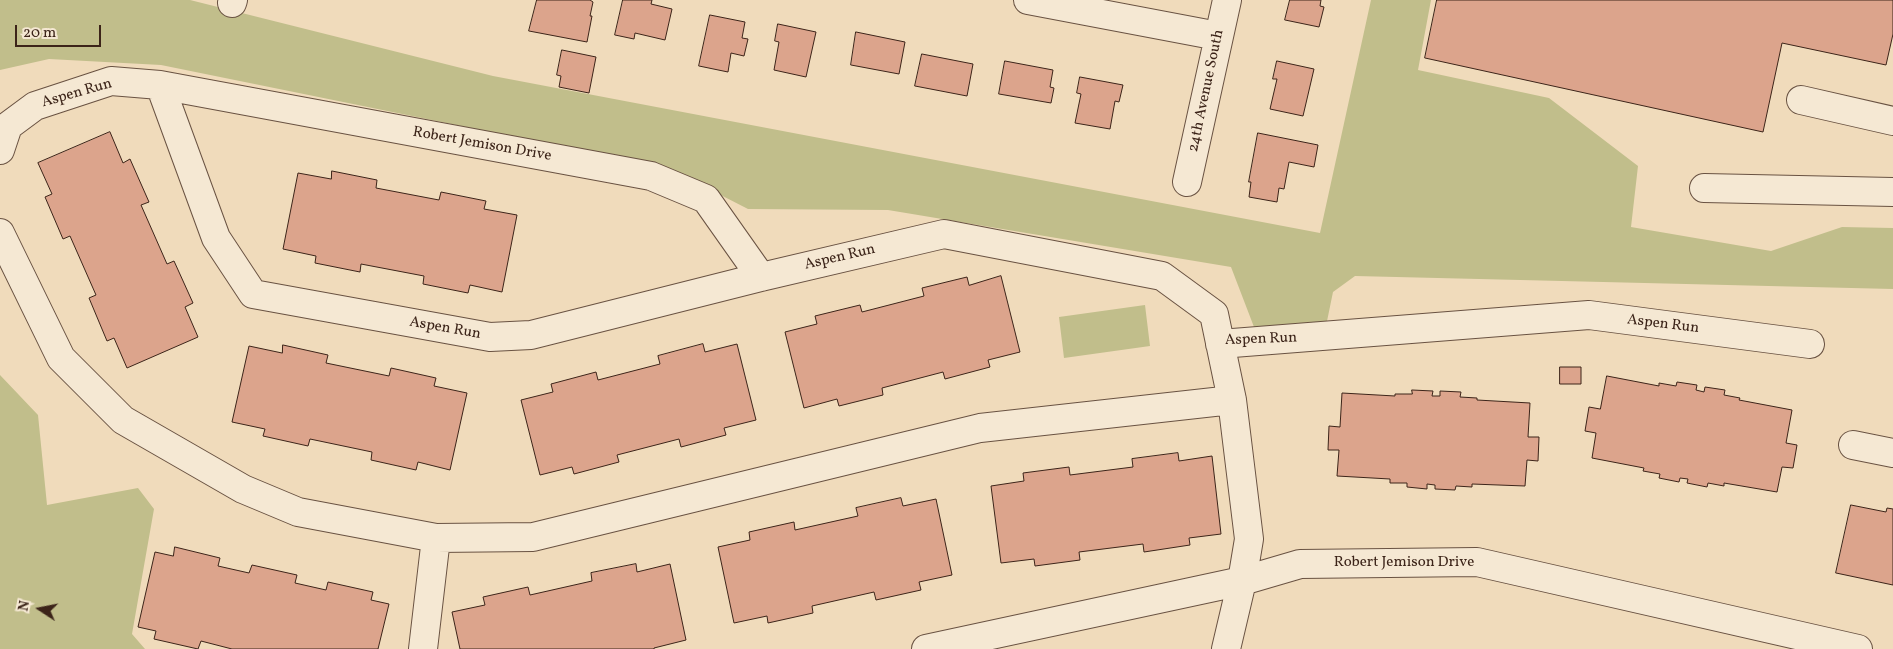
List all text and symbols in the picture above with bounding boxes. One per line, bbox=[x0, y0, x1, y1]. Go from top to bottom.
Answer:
scale bar bbox=[18, 15, 104, 47]
text: 20 m bbox=[23, 23, 56, 44]
street label: 24th Avenue South bbox=[1185, 28, 1229, 154]
street label: Aspen Run bbox=[40, 75, 114, 113]
street label: Robert Jemison Drive bbox=[411, 124, 553, 166]
street label: Aspen Run bbox=[803, 241, 877, 275]
street label: Aspen Run bbox=[1626, 312, 1700, 338]
street label: Aspen Run bbox=[408, 314, 482, 344]
street label: Aspen Run bbox=[1225, 330, 1297, 350]
street label: Robert Jemison Drive bbox=[1334, 554, 1474, 572]
north arrow bbox=[15, 584, 65, 634]
text: N bbox=[14, 599, 35, 613]

